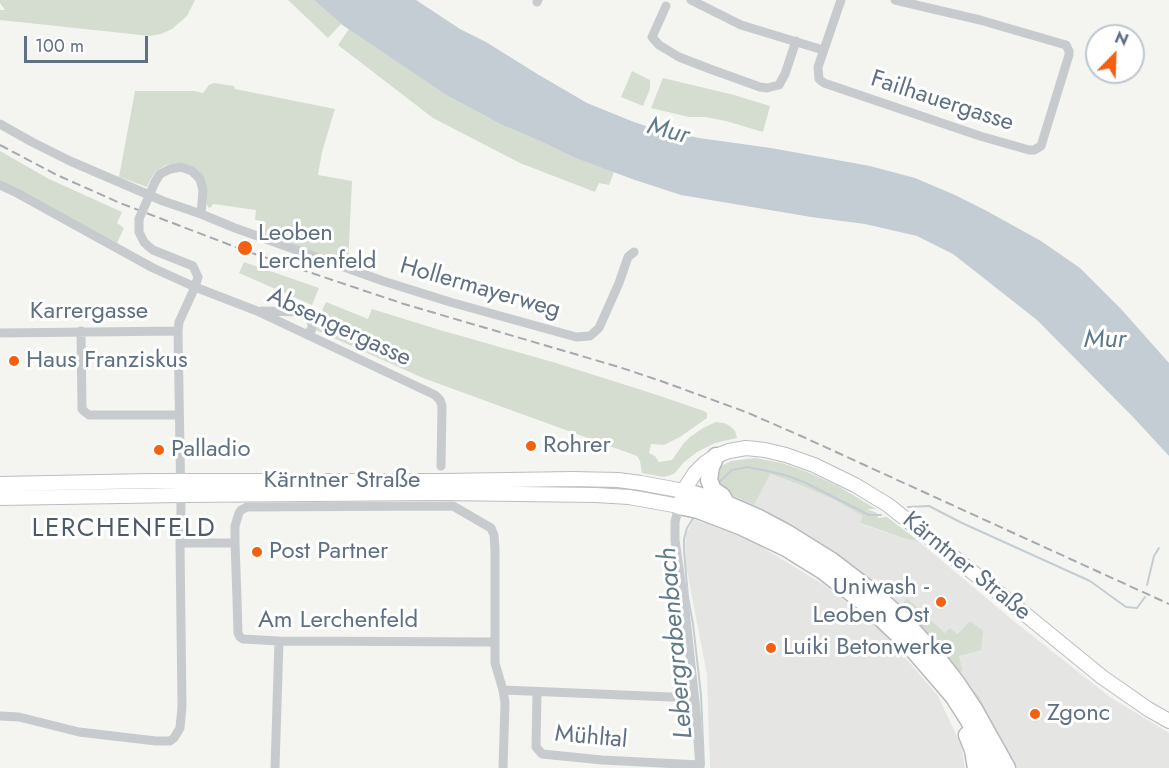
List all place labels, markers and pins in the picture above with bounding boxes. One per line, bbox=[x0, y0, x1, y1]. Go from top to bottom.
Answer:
place label: Leoben Lerchenfeld bbox=[258, 220, 376, 276]
marker: Leoben Lerchenfeld bbox=[236, 239, 254, 257]
place label: Haus Franziskus bbox=[26, 347, 188, 375]
marker: Haus Franziskus bbox=[7, 354, 21, 368]
place label: Rohrer bbox=[543, 432, 611, 460]
place label: Palladio bbox=[171, 436, 251, 464]
marker: Rohrer bbox=[524, 439, 538, 453]
marker: Palladio bbox=[152, 443, 166, 457]
place label: Post Partner bbox=[269, 538, 388, 566]
marker: Post Partner bbox=[250, 545, 264, 559]
place label: Uniwash - Leoben Ost bbox=[813, 574, 929, 630]
marker: Uniwash - Leoben Ost bbox=[934, 595, 948, 609]
place label: Luiki Betonwerke bbox=[783, 634, 952, 662]
marker: Luiki Betonwerke bbox=[764, 641, 778, 655]
place label: Zgonc bbox=[1047, 700, 1110, 728]
marker: Zgonc bbox=[1028, 707, 1042, 721]

